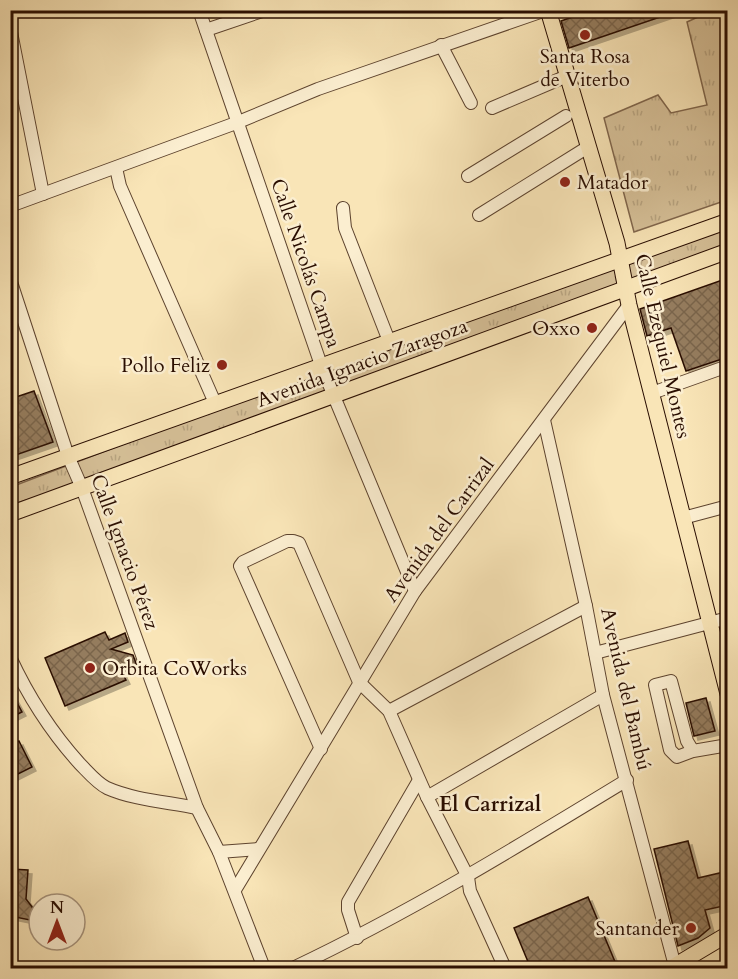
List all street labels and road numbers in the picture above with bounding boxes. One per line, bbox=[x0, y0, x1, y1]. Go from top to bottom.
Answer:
street label: Calle Nicolás Campa bbox=[264, 175, 348, 351]
street label: Calle Ezequiel Montes bbox=[629, 251, 697, 441]
street label: Avenida Ignacio Zaragoza bbox=[253, 312, 471, 414]
street label: Avenida del Carrizal bbox=[378, 452, 500, 608]
street label: Calle Ignacio Pérez bbox=[84, 470, 166, 634]
street label: Avenida del Bambú bbox=[594, 605, 658, 773]

